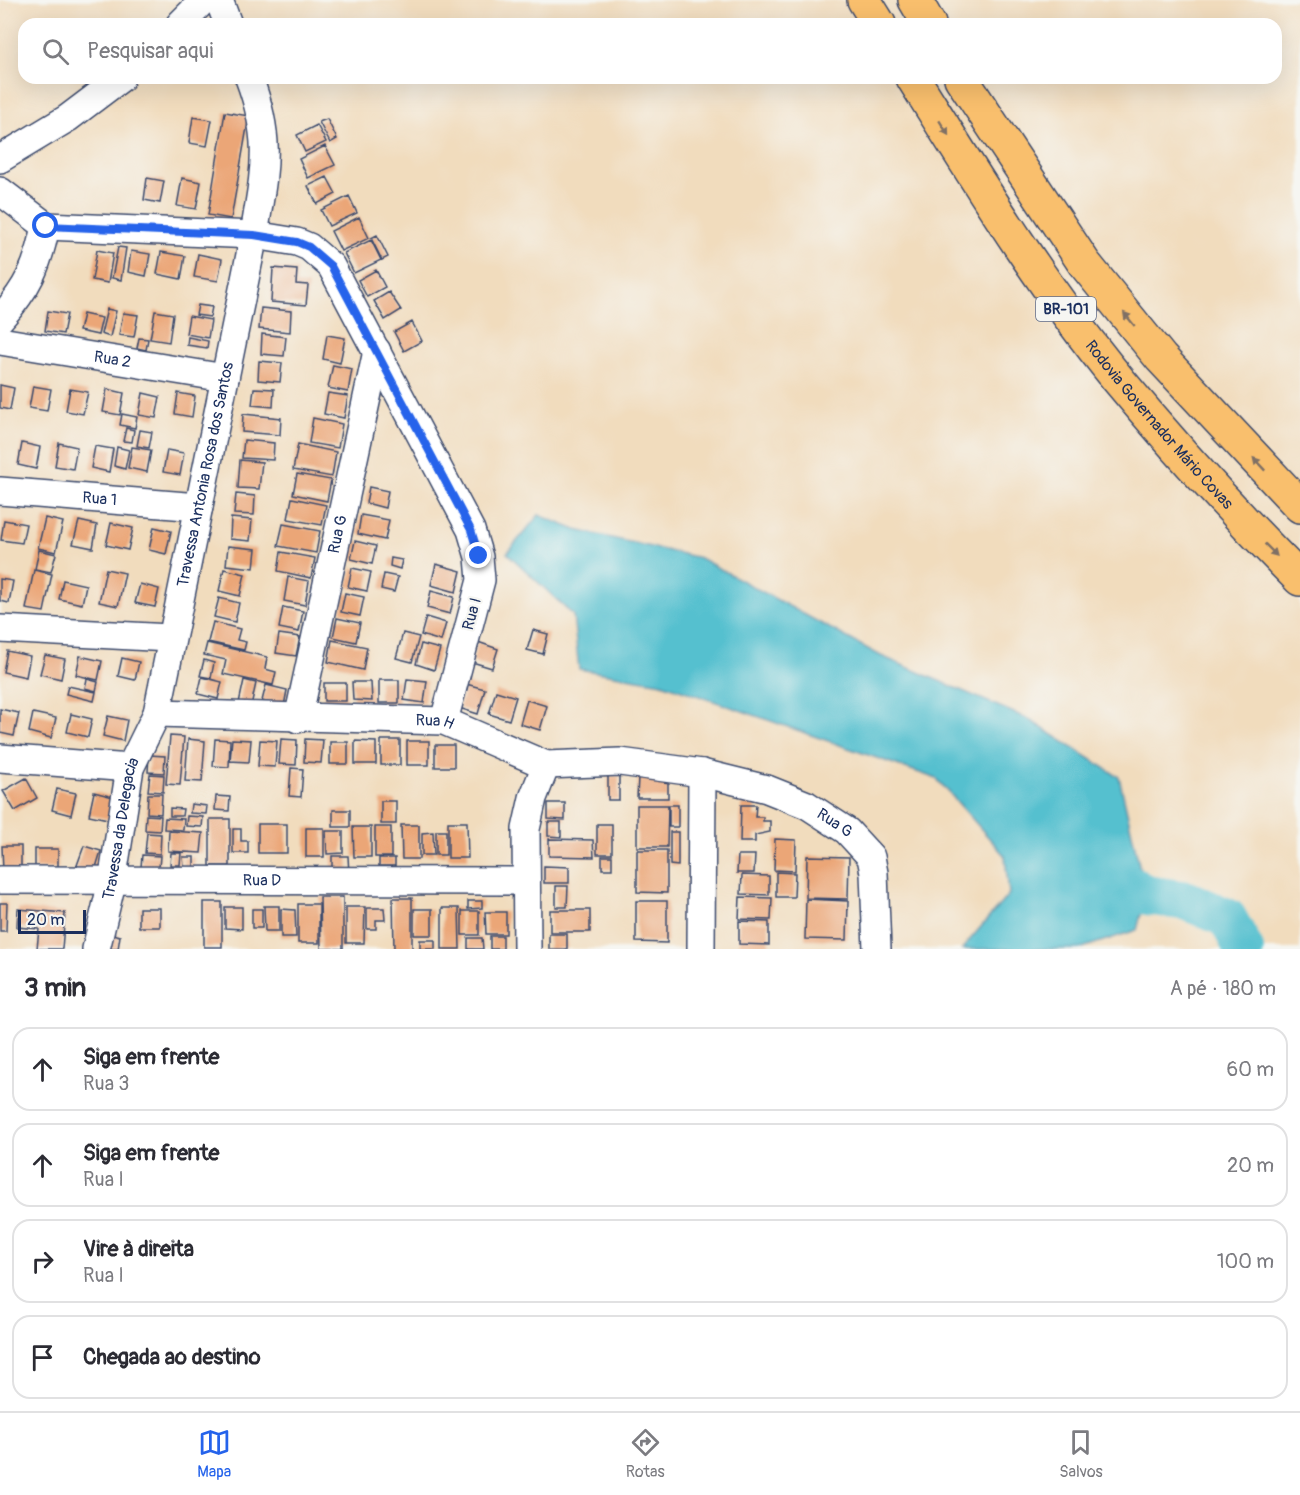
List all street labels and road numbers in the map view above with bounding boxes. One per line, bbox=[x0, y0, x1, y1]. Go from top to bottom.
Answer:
road number: BR-101 bbox=[1036, 297, 1096, 321]
street label: Rodovia Governador Mário Covas bbox=[1081, 336, 1237, 513]
street label: Rua 2 bbox=[93, 347, 133, 372]
street label: Travessa Antonia Rosa dos Santos bbox=[173, 360, 238, 589]
street label: Rua 1 bbox=[82, 488, 118, 510]
street label: Rua G bbox=[324, 513, 352, 555]
street label: Rua I bbox=[458, 596, 486, 632]
street label: Rua H bbox=[415, 710, 457, 734]
street label: Travessa da Delegacia bbox=[98, 754, 144, 902]
street label: Rua G bbox=[813, 804, 856, 842]
street label: Rua D bbox=[243, 870, 281, 891]

